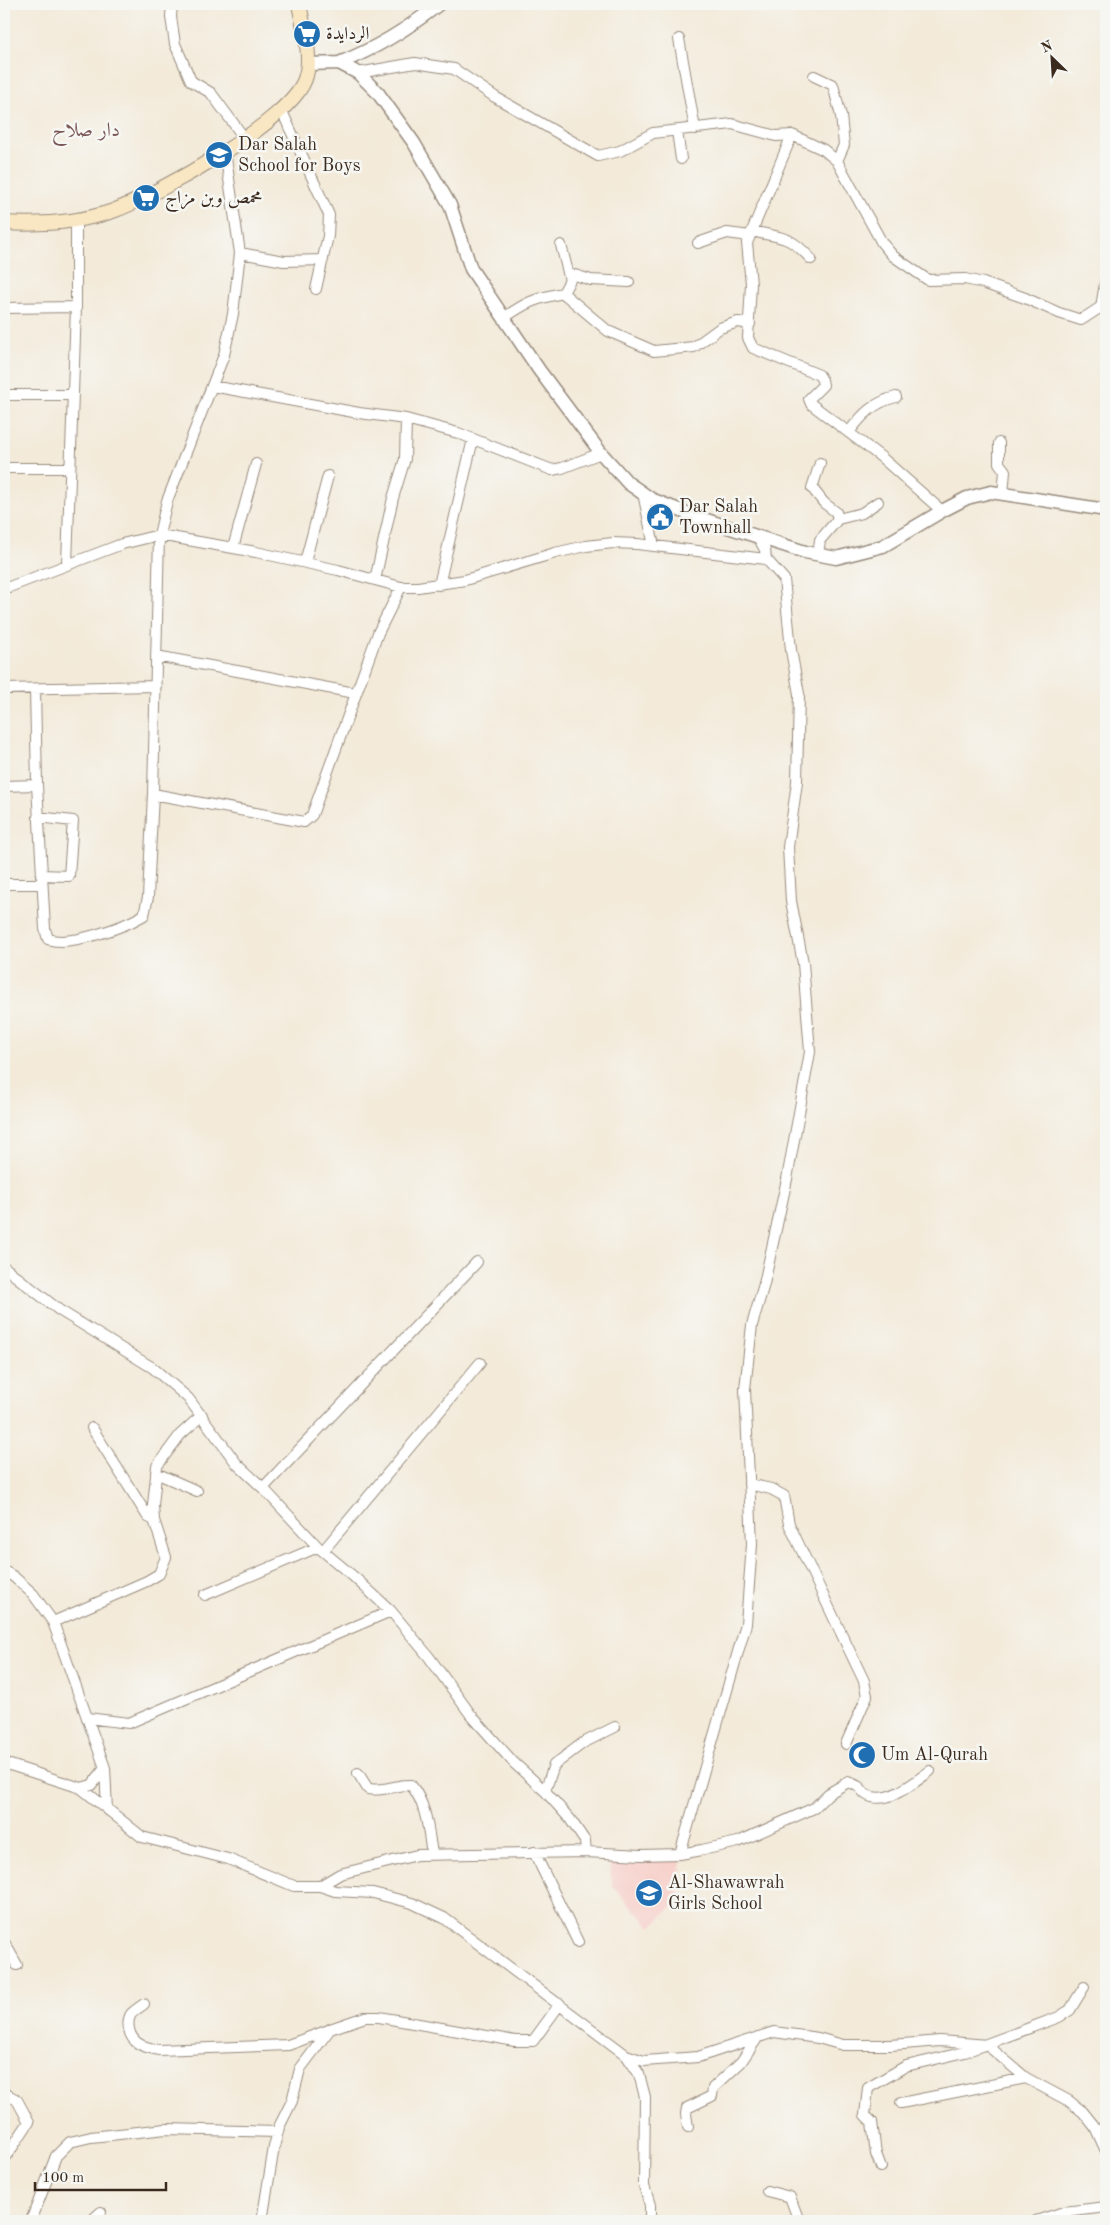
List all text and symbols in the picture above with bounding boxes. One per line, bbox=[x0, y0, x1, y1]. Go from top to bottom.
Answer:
supermarket icon: الردايدة bbox=[292, 19, 322, 49]
place label: الردايدة bbox=[326, 25, 370, 44]
north arrow bbox=[1028, 32, 1078, 82]
text: N bbox=[1039, 38, 1055, 56]
district label: دار صلاح bbox=[52, 121, 120, 147]
place label: Dar Salah School for Boys bbox=[238, 136, 361, 175]
school or university icon: Dar Salah School for Boys bbox=[204, 140, 234, 170]
supermarket icon: محمص وبن مزاج bbox=[131, 183, 161, 213]
place label: محمص وبن مزاج bbox=[165, 189, 262, 213]
place label: Dar Salah Townhall bbox=[679, 498, 758, 537]
public building icon: Dar Salah Townhall bbox=[645, 502, 675, 532]
mosque icon: Um Al-Qurah bbox=[847, 1740, 877, 1770]
place label: Um Al-Qurah bbox=[881, 1746, 988, 1764]
place label: Al-Shawawrah Girls School bbox=[668, 1874, 785, 1913]
school or university icon: Al-Shawawrah Girls School bbox=[634, 1878, 664, 1908]
scale bar bbox=[35, 2160, 166, 2192]
text: 100 m bbox=[42, 2171, 84, 2186]

